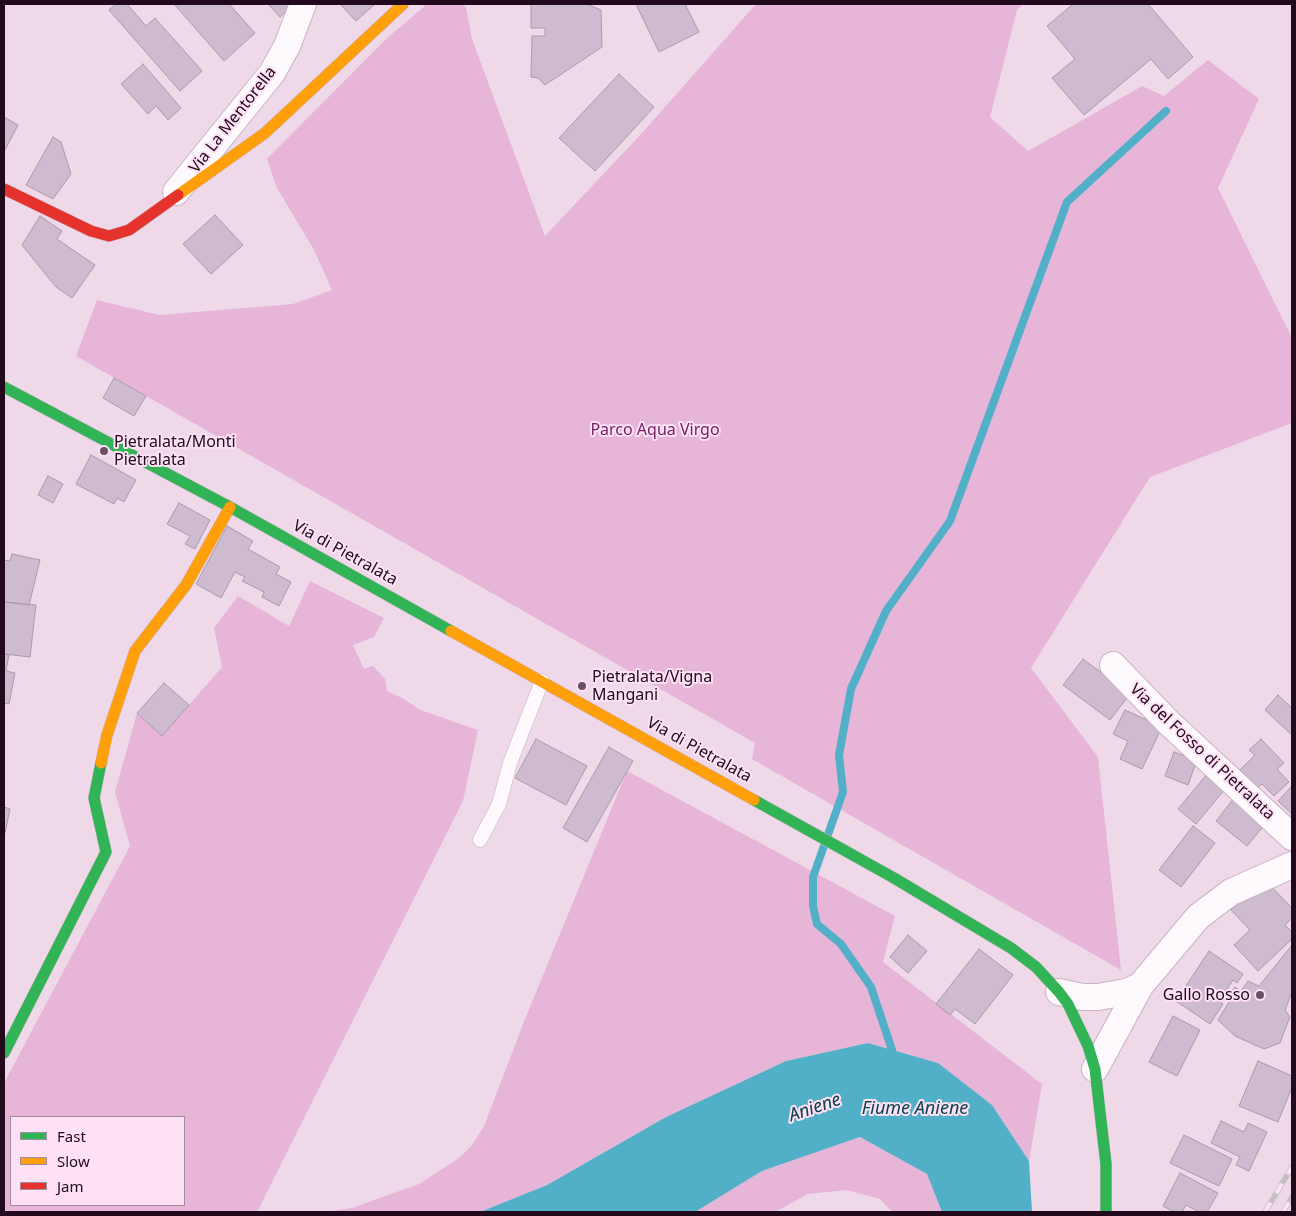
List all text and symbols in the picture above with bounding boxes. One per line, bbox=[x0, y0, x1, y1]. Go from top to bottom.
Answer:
street label: Via La Mentorella bbox=[185, 63, 281, 177]
park label: Parco Aqua Virgo bbox=[590, 420, 720, 440]
place label: Pietralata/Monti Pietralata bbox=[114, 432, 236, 470]
marker: Pietralata/Monti Pietralata bbox=[98, 445, 110, 457]
street label: Via di Pietralata bbox=[289, 516, 401, 590]
place label: Pietralata/Vigna Mangani bbox=[592, 667, 712, 705]
marker: Pietralata/Vigna Mangani bbox=[576, 680, 588, 692]
street label: Via del Fosso di Pietralata bbox=[1126, 680, 1278, 824]
street label: Via di Pietralata bbox=[643, 713, 755, 787]
place label: Gallo Rosso bbox=[1163, 985, 1250, 1005]
marker: Gallo Rosso bbox=[1254, 989, 1266, 1001]
water label: Aniene bbox=[786, 1089, 844, 1127]
water label: Fiume Aniene bbox=[862, 1098, 968, 1120]
legend bbox=[10, 1116, 185, 1206]
text: Fast bbox=[57, 1126, 86, 1146]
text: Slow bbox=[57, 1151, 90, 1171]
text: Jam bbox=[57, 1176, 84, 1196]

